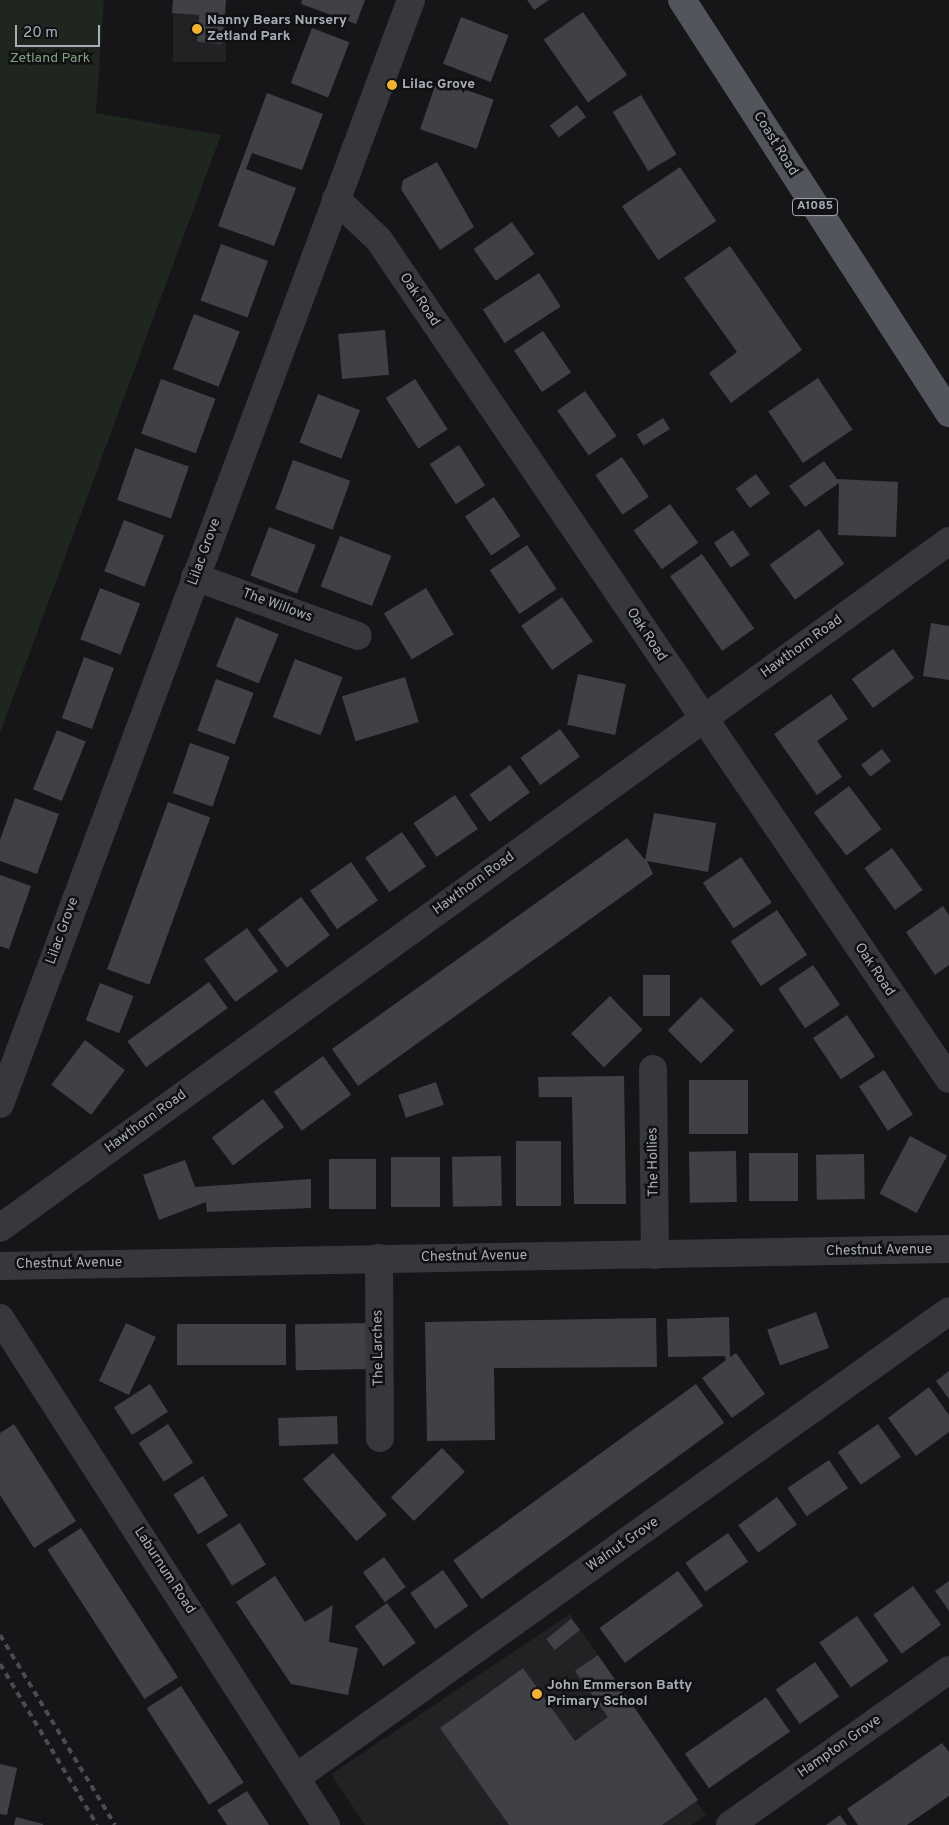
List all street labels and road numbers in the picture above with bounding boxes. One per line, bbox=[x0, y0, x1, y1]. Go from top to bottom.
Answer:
street label: Coast Road bbox=[749, 109, 801, 179]
road number: A1085 bbox=[791, 198, 839, 216]
street label: Oak Road bbox=[395, 270, 443, 330]
street label: Lilac Grove bbox=[185, 516, 225, 588]
street label: The Willows bbox=[239, 585, 315, 627]
street label: Oak Road bbox=[622, 605, 670, 665]
street label: Hawthorn Road bbox=[758, 612, 846, 682]
street label: Hawthorn Road bbox=[430, 849, 518, 919]
street label: Lilac Grove bbox=[43, 895, 83, 967]
street label: Oak Road bbox=[850, 940, 898, 1000]
street label: Hawthorn Road bbox=[102, 1087, 190, 1157]
street label: The Hollies bbox=[645, 1127, 663, 1197]
street label: Chestnut Avenue bbox=[825, 1242, 933, 1260]
street label: Chestnut Avenue bbox=[420, 1248, 528, 1266]
street label: Chestnut Avenue bbox=[15, 1255, 123, 1273]
street label: The Larches bbox=[370, 1310, 388, 1386]
street label: Walnut Grove bbox=[584, 1514, 662, 1576]
street label: Laburnum Road bbox=[130, 1525, 198, 1617]
street label: Hampton Grove bbox=[795, 1712, 885, 1782]

